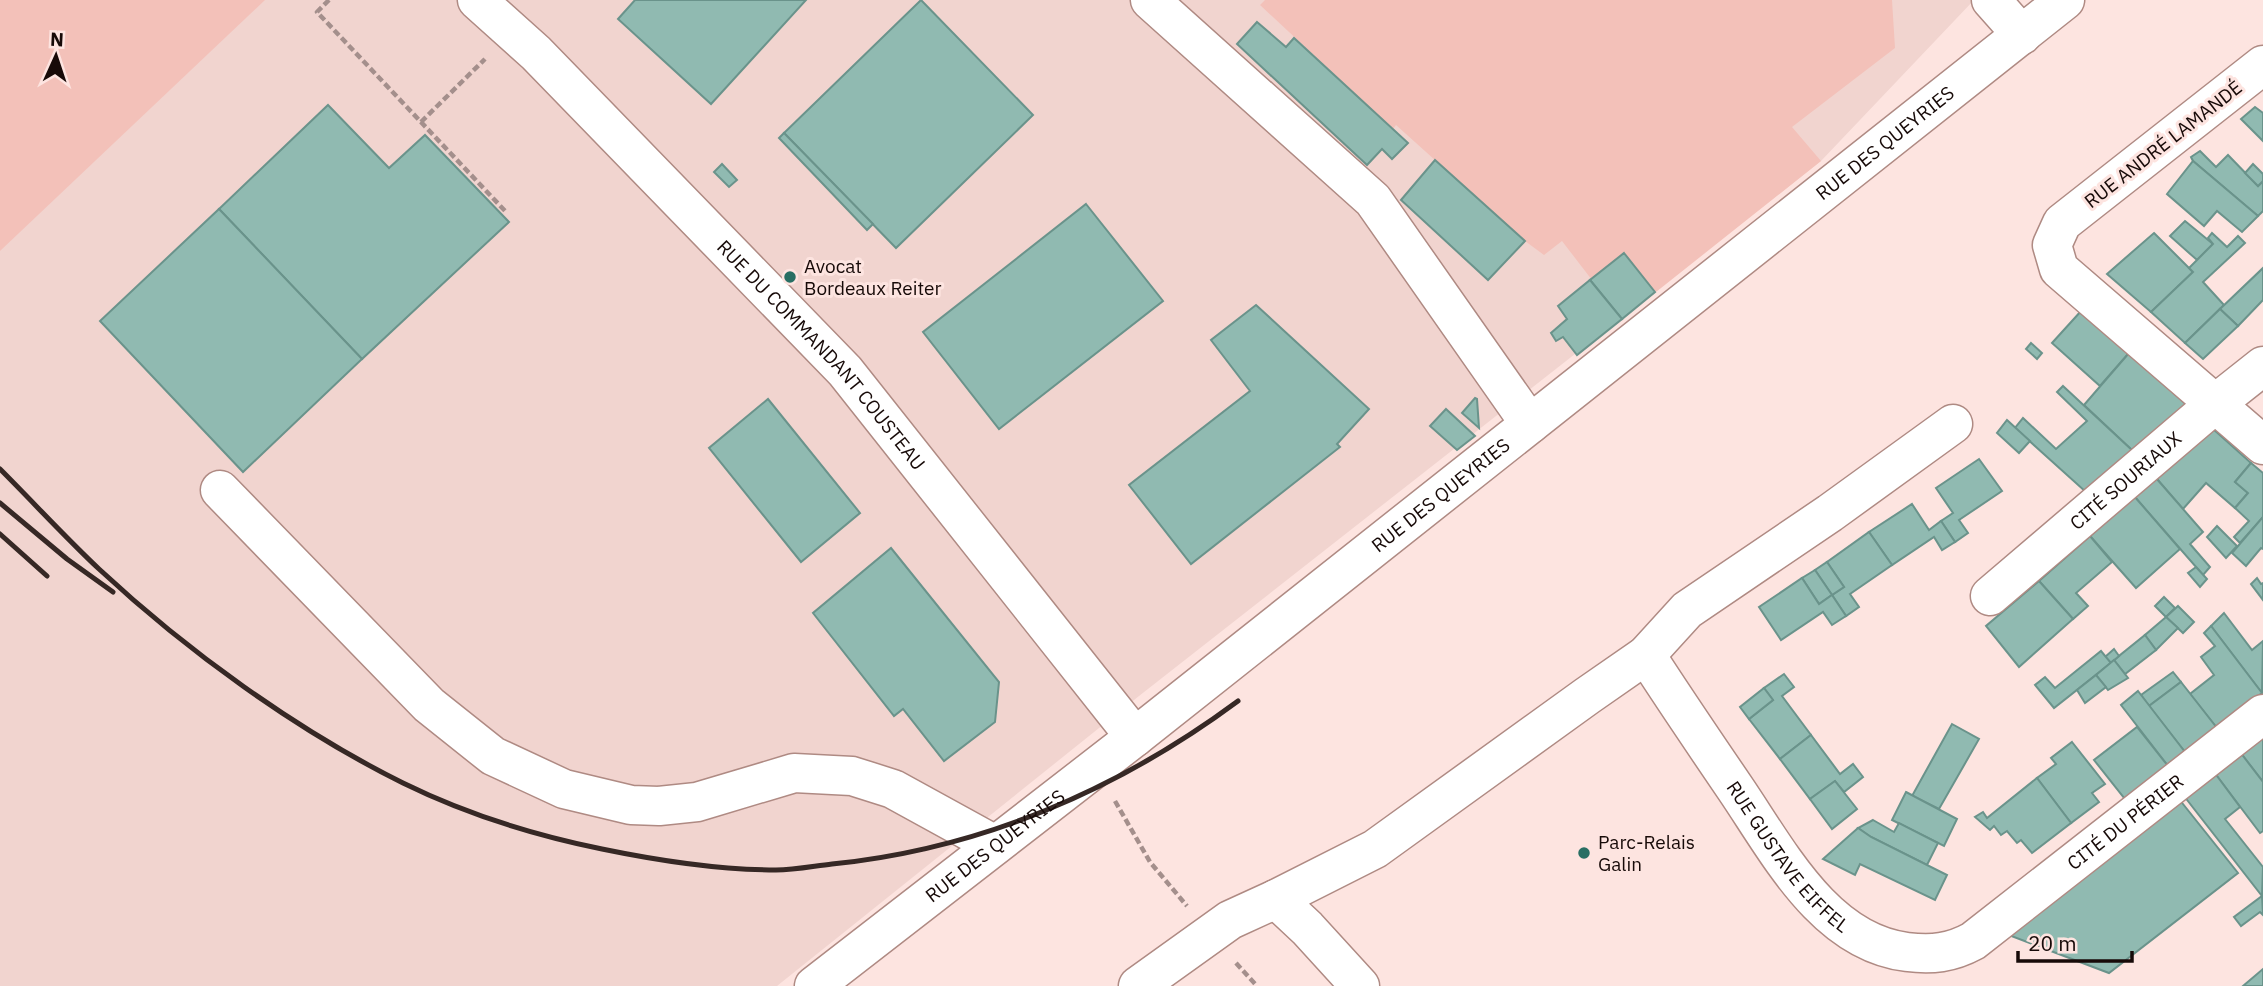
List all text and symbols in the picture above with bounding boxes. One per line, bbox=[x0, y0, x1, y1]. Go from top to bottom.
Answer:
north arrow bbox=[21, 21, 91, 91]
text: N bbox=[49, 27, 64, 51]
street label: RUE ANDRÉ LAMANDÉ bbox=[2079, 75, 2247, 213]
street label: RUE DES QUEYRIES bbox=[1811, 81, 1959, 205]
street label: RUE DU COMMANDANT COUSTEAU bbox=[712, 235, 931, 475]
place label: Avocat Bordeaux Reiter bbox=[804, 254, 941, 300]
marker: Avocat Bordeaux Reiter bbox=[782, 269, 798, 285]
street label: CITÉ SOURIAUX bbox=[2065, 426, 2186, 535]
street label: RUE DES QUEYRIES bbox=[1366, 433, 1515, 557]
street label: CITÉ DU PÉRIER bbox=[2062, 769, 2188, 875]
street label: RUE GUSTAVE EIFFEL bbox=[1722, 776, 1854, 938]
street label: RUE DES QUEYRIES bbox=[920, 784, 1069, 907]
place label: Parc-Relais Galin bbox=[1598, 830, 1695, 876]
marker: Parc-Relais Galin bbox=[1576, 845, 1592, 861]
scale bar bbox=[2018, 920, 2132, 964]
text: 20 m bbox=[2028, 929, 2077, 957]

